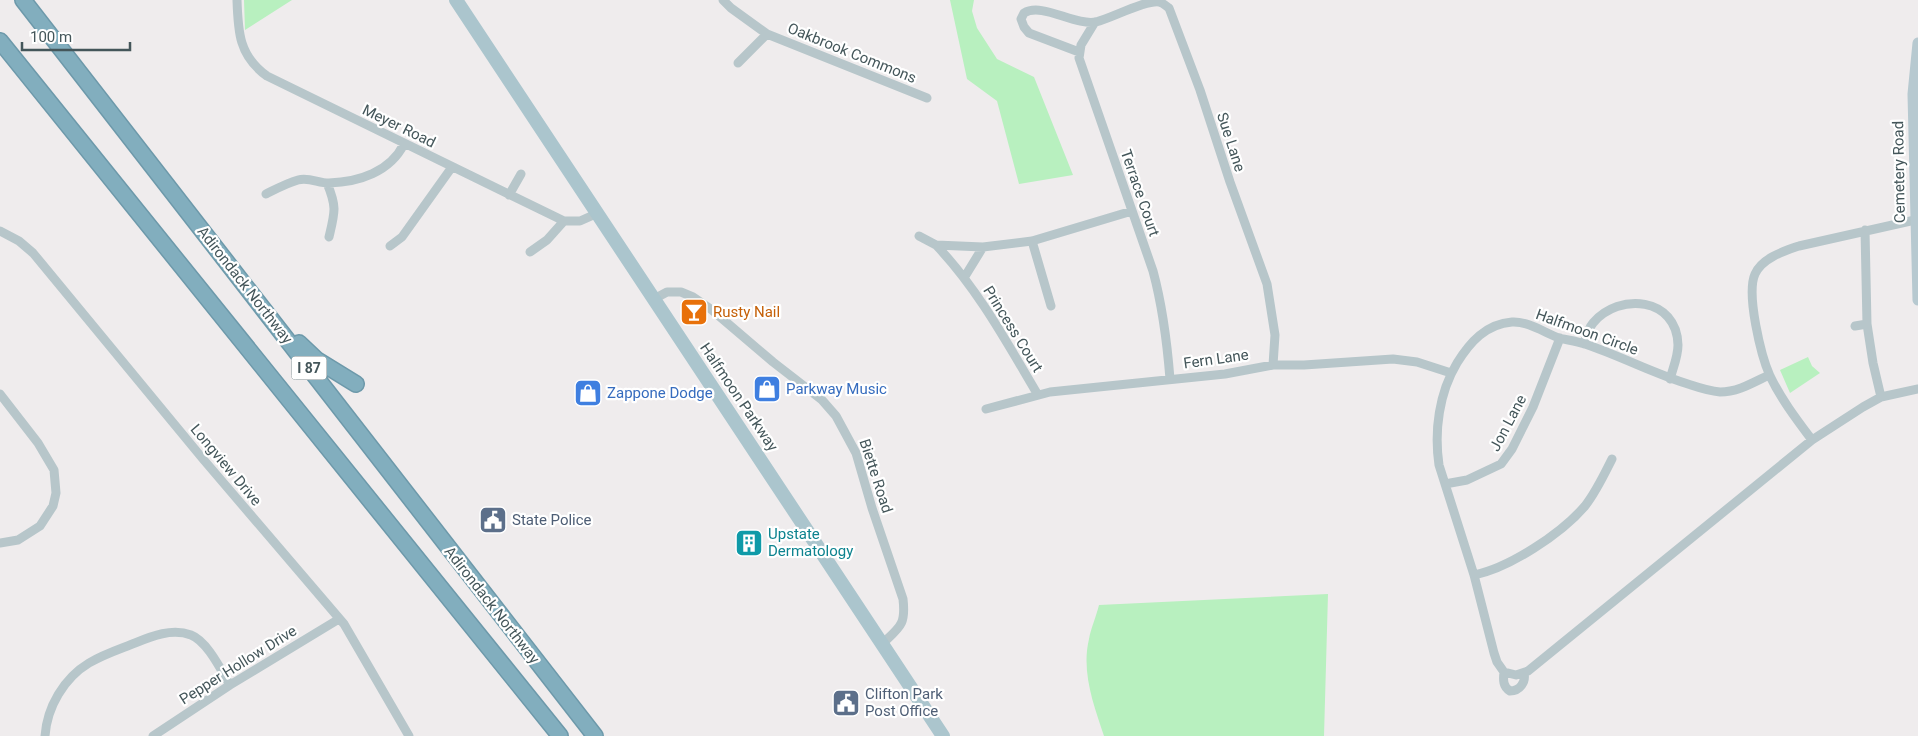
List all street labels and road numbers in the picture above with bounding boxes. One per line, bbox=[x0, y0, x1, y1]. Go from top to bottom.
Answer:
street label: Oakbrook Commons bbox=[785, 19, 919, 87]
street label: Meyer Road bbox=[359, 101, 439, 151]
street label: Sue Lane bbox=[1213, 110, 1249, 174]
street label: Cemetery Road bbox=[1889, 121, 1909, 223]
street label: Terrace Court bbox=[1117, 147, 1163, 239]
street label: Adirondack Northway bbox=[194, 223, 296, 347]
street label: Princess Court bbox=[979, 282, 1047, 376]
street label: Halfmoon Circle bbox=[1533, 305, 1641, 359]
street label: Halfmoon Parkway bbox=[696, 339, 782, 455]
street label: Fern Lane bbox=[1182, 346, 1250, 372]
road number: I 87 bbox=[292, 356, 326, 379]
street label: Jon Lane bbox=[1486, 392, 1530, 454]
street label: Longview Drive bbox=[187, 421, 265, 509]
street label: Biette Road bbox=[856, 437, 896, 515]
street label: Adirondack Northway bbox=[441, 543, 543, 667]
street label: Pepper Hollow Drive bbox=[176, 622, 300, 708]

